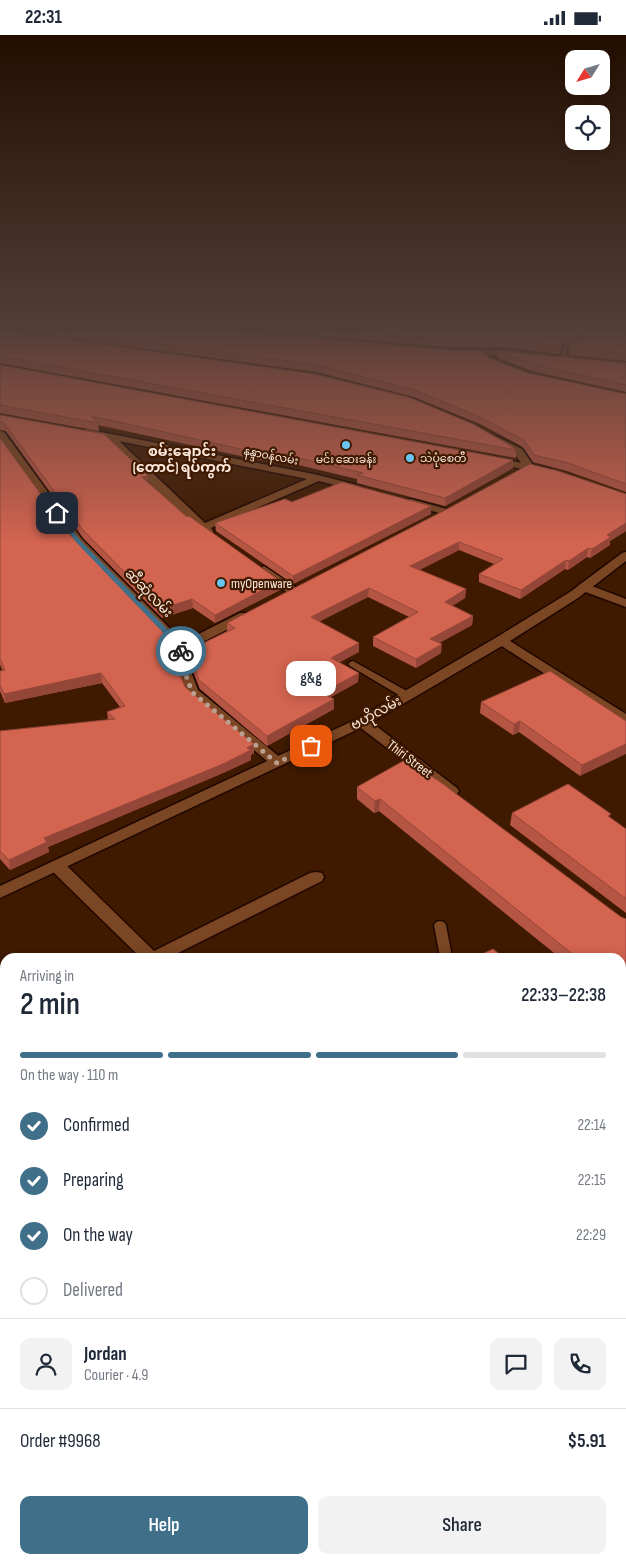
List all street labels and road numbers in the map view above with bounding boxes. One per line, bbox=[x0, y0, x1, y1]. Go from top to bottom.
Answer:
street label: နန္ဒာ၀န်လမ်း bbox=[242, 443, 300, 470]
street label: ဆီဆုံလမ်း bbox=[119, 564, 178, 623]
street label: ဗဟိုလမ်း bbox=[347, 690, 406, 736]
street label: Thiri Street bbox=[384, 736, 436, 782]

